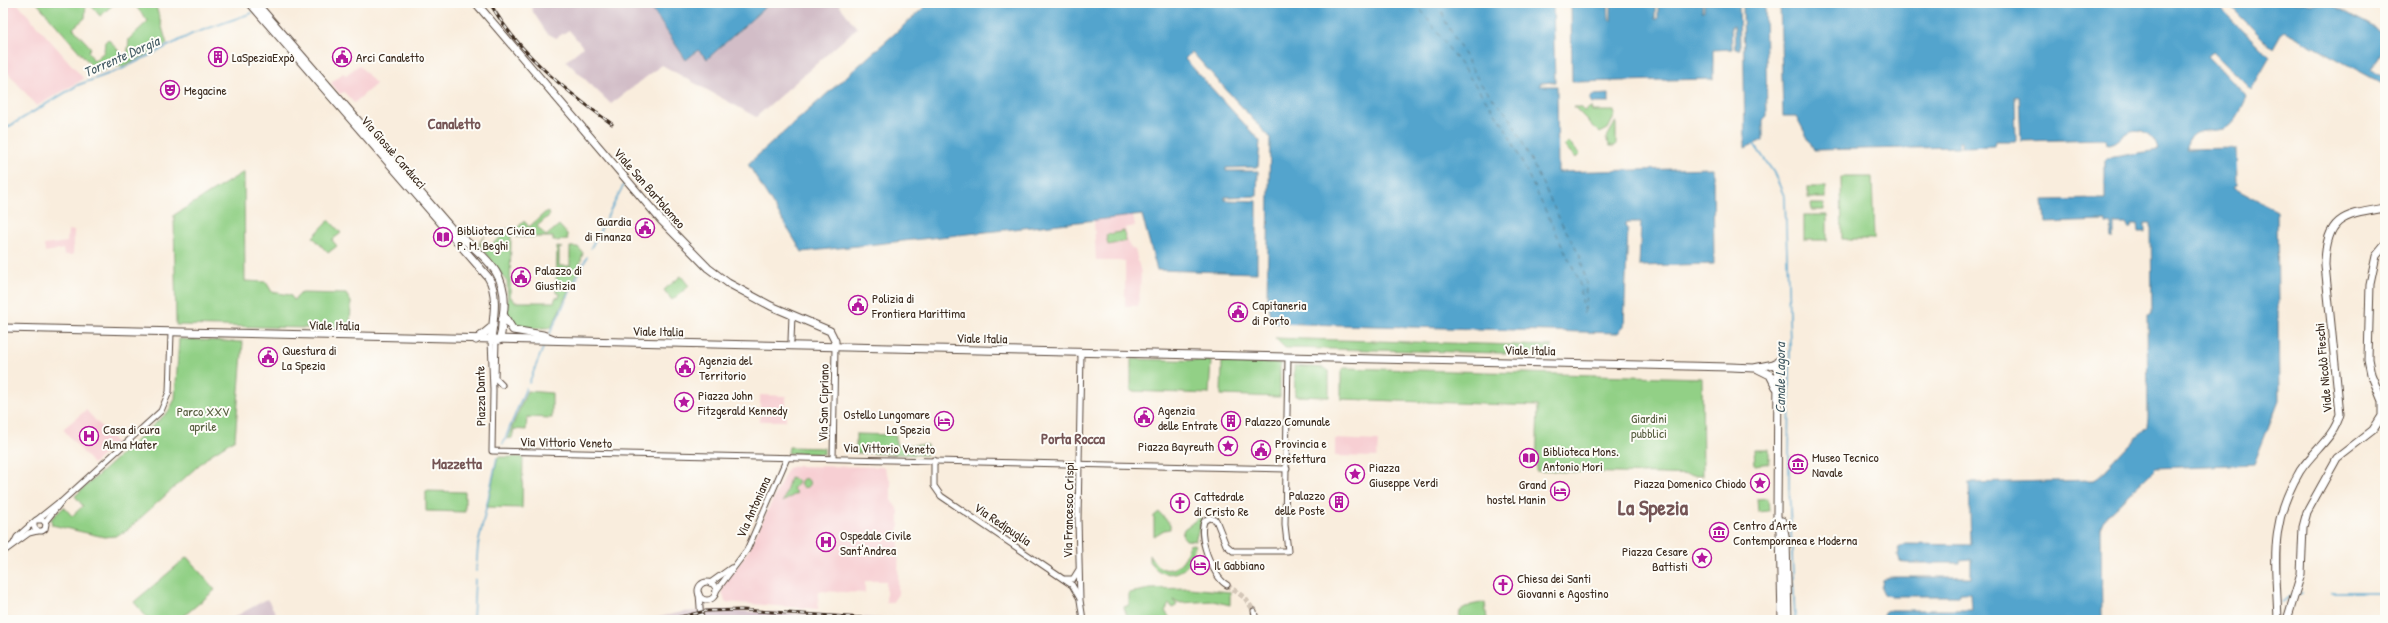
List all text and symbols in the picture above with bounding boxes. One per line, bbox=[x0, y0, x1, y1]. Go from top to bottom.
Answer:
water label: Torrente Dorgia bbox=[80, 30, 164, 82]
building icon: LaSpeziaExpò bbox=[207, 46, 229, 68]
public building icon: Arci Canaletto bbox=[331, 46, 353, 68]
place label: LaSpeziaExpò bbox=[232, 48, 295, 66]
place label: Arci Canaletto bbox=[356, 48, 424, 66]
theatre icon: Megacine bbox=[159, 79, 181, 101]
place label: Megacine bbox=[184, 81, 227, 99]
street label: Via Giosuè Carducci bbox=[357, 112, 431, 192]
district label: Canaletto bbox=[427, 113, 481, 134]
street label: Viale San Bartolomeo bbox=[610, 144, 690, 232]
place label: Guardia di Finanza bbox=[585, 212, 631, 245]
public building icon: Guardia di Finanza bbox=[634, 217, 656, 239]
place label: Biblioteca Civica P. M. Beghi bbox=[457, 221, 535, 254]
library icon: Biblioteca Civica P. M. Beghi bbox=[432, 226, 454, 248]
place label: Palazzo di Giustizia bbox=[535, 261, 582, 294]
public building icon: Palazzo di Giustizia bbox=[510, 266, 532, 288]
place label: Polizia di Frontiera Marittima bbox=[871, 289, 965, 322]
public building icon: Polizia di Frontiera Marittima bbox=[847, 294, 869, 316]
place label: Capitaneria di Porto bbox=[1252, 296, 1306, 329]
public building icon: Capitaneria di Porto bbox=[1227, 301, 1249, 323]
street label: Viale Italia bbox=[308, 316, 360, 334]
street label: Viale Italia bbox=[632, 322, 684, 340]
street label: Viale Nicolò Fieschi bbox=[2310, 322, 2336, 414]
street label: Viale Italia bbox=[956, 329, 1008, 347]
place label: Questura di La Spezia bbox=[282, 341, 337, 374]
street label: Viale Italia bbox=[1504, 341, 1556, 359]
water label: Canale Lagora bbox=[1770, 341, 1790, 413]
public building icon: Questura di La Spezia bbox=[257, 346, 279, 368]
place label: Agenzia del Territorio bbox=[699, 351, 753, 384]
public building icon: Agenzia del Territorio bbox=[674, 356, 696, 378]
street label: Via San Cipriano bbox=[813, 364, 833, 442]
street label: Piazza Dante bbox=[470, 366, 490, 426]
place label: Piazza John Fitzgerald Kennedy bbox=[697, 386, 788, 419]
place icon: Piazza John Fitzgerald Kennedy bbox=[673, 391, 695, 413]
place label: Agenzia delle Entrate bbox=[1158, 401, 1218, 434]
park label: Parco XXV aprile bbox=[177, 402, 230, 435]
place label: Ostello Lungomare La Spezia bbox=[843, 405, 930, 438]
public building icon: Agenzia delle Entrate bbox=[1133, 406, 1155, 428]
park label: Giardini pubblici bbox=[1631, 409, 1667, 442]
hotel icon: Ostello Lungomare La Spezia bbox=[933, 410, 955, 432]
building icon: Palazzo Comunale bbox=[1220, 410, 1242, 432]
place label: Palazzo Comunale bbox=[1245, 412, 1330, 430]
place label: Casa di cura Alma Mater bbox=[103, 420, 160, 453]
hospital icon: Casa di cura Alma Mater bbox=[78, 425, 100, 447]
district label: Porta Rocca bbox=[1041, 428, 1105, 449]
street label: Via Vittorio Veneto bbox=[520, 432, 612, 452]
place label: Provincia e Prefettura bbox=[1275, 434, 1327, 467]
place icon: Piazza Bayreuth bbox=[1217, 435, 1239, 457]
place label: Piazza Bayreuth bbox=[1138, 437, 1215, 455]
street label: Via Vittorio Veneto bbox=[843, 438, 935, 458]
public building icon: Provincia e Prefettura bbox=[1250, 439, 1272, 461]
place label: Biblioteca Mons. Antonio Mori bbox=[1543, 442, 1619, 475]
library icon: Biblioteca Mons. Antonio Mori bbox=[1518, 447, 1540, 469]
place label: Museo Tecnico Navale bbox=[1812, 448, 1879, 481]
district label: Mazzetta bbox=[432, 453, 482, 474]
museum icon: Museo Tecnico Navale bbox=[1787, 453, 1809, 475]
place label: Piazza Giuseppe Verdi bbox=[1369, 458, 1438, 491]
street label: Via Francesco Crispi bbox=[1058, 462, 1078, 558]
place icon: Piazza Giuseppe Verdi bbox=[1344, 463, 1366, 485]
place icon: Piazza Domenico Chiodo bbox=[1749, 472, 1771, 494]
street label: Via Antoniana bbox=[732, 474, 774, 540]
place label: Piazza Domenico Chiodo bbox=[1634, 474, 1746, 492]
place label: Grand hostel Manin bbox=[1487, 475, 1546, 508]
hotel icon: Grand hostel Manin bbox=[1549, 480, 1571, 502]
place label: Palazzo delle Poste bbox=[1275, 486, 1325, 519]
place label: Cattedrale di Cristo Re bbox=[1194, 487, 1249, 520]
building icon: Palazzo delle Poste bbox=[1328, 491, 1350, 513]
church icon: Cattedrale di Cristo Re bbox=[1169, 492, 1191, 514]
district label: La Spezia bbox=[1618, 493, 1689, 523]
street label: Via Redipuglia bbox=[971, 498, 1035, 550]
place label: Centro d'Arte Contemporanea e Moderna bbox=[1733, 516, 1857, 549]
museum icon: Centro d'Arte Contemporanea e Moderna bbox=[1708, 521, 1730, 543]
place label: Ospedale Civile Sant'Andrea bbox=[840, 526, 912, 559]
hospital icon: Ospedale Civile Sant'Andrea bbox=[815, 531, 837, 553]
place label: Piazza Cesare Battisti bbox=[1622, 542, 1688, 575]
place icon: Piazza Cesare Battisti bbox=[1691, 547, 1713, 569]
hotel icon: Il Gabbiano bbox=[1189, 554, 1211, 576]
place label: Il Gabbiano bbox=[1214, 556, 1265, 574]
place label: Chiesa dei Santi Giovanni e Agostino bbox=[1517, 569, 1608, 602]
church icon: Chiesa dei Santi Giovanni e Agostino bbox=[1492, 574, 1514, 596]

